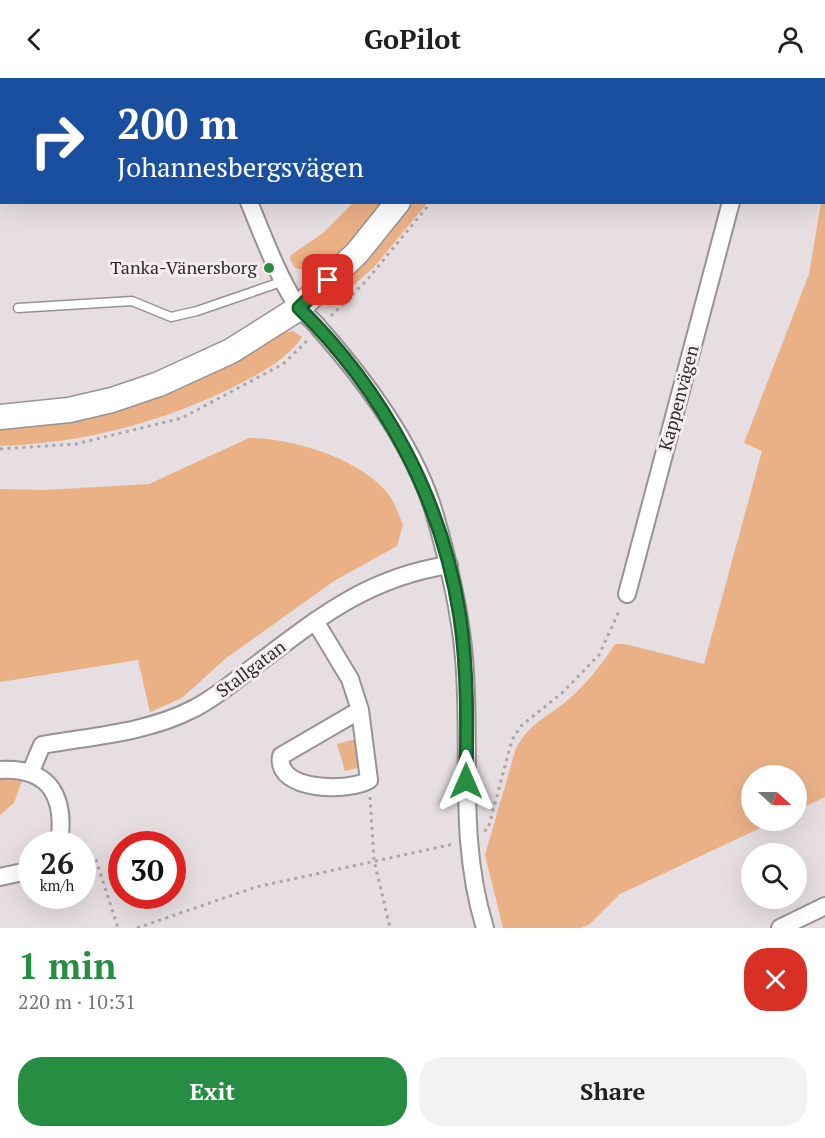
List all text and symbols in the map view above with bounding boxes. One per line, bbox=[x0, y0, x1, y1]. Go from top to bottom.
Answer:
text: GoPilot bbox=[364, 21, 461, 57]
icon: back bbox=[18, 23, 51, 56]
icon: person bbox=[774, 23, 807, 56]
text: 200 m bbox=[117, 95, 238, 151]
icon: right bbox=[18, 102, 96, 180]
text: Johannesbergsvägen bbox=[117, 149, 364, 185]
pin bbox=[302, 254, 353, 305]
place label: Tanka-Vänersborg bbox=[110, 255, 258, 279]
marker: Tanka-Vänersborg bbox=[262, 261, 276, 275]
icon: arrive bbox=[311, 263, 344, 296]
street label: Kappenvägen bbox=[652, 342, 704, 453]
street label: Stallgatan bbox=[211, 634, 290, 702]
position arrow bbox=[434, 749, 498, 813]
north arrow bbox=[741, 765, 807, 831]
map controls bbox=[741, 765, 807, 909]
speed limit sign: 30 bbox=[108, 831, 186, 909]
text: 26 bbox=[40, 843, 74, 883]
button: search bbox=[741, 843, 807, 909]
text: km/h bbox=[40, 875, 74, 895]
text: 1 min bbox=[18, 942, 116, 989]
button: close bbox=[744, 948, 807, 1011]
text: 220 m · 10:31 bbox=[18, 988, 136, 1015]
button: Exit bbox=[18, 1057, 407, 1126]
button: Share bbox=[419, 1057, 807, 1126]

